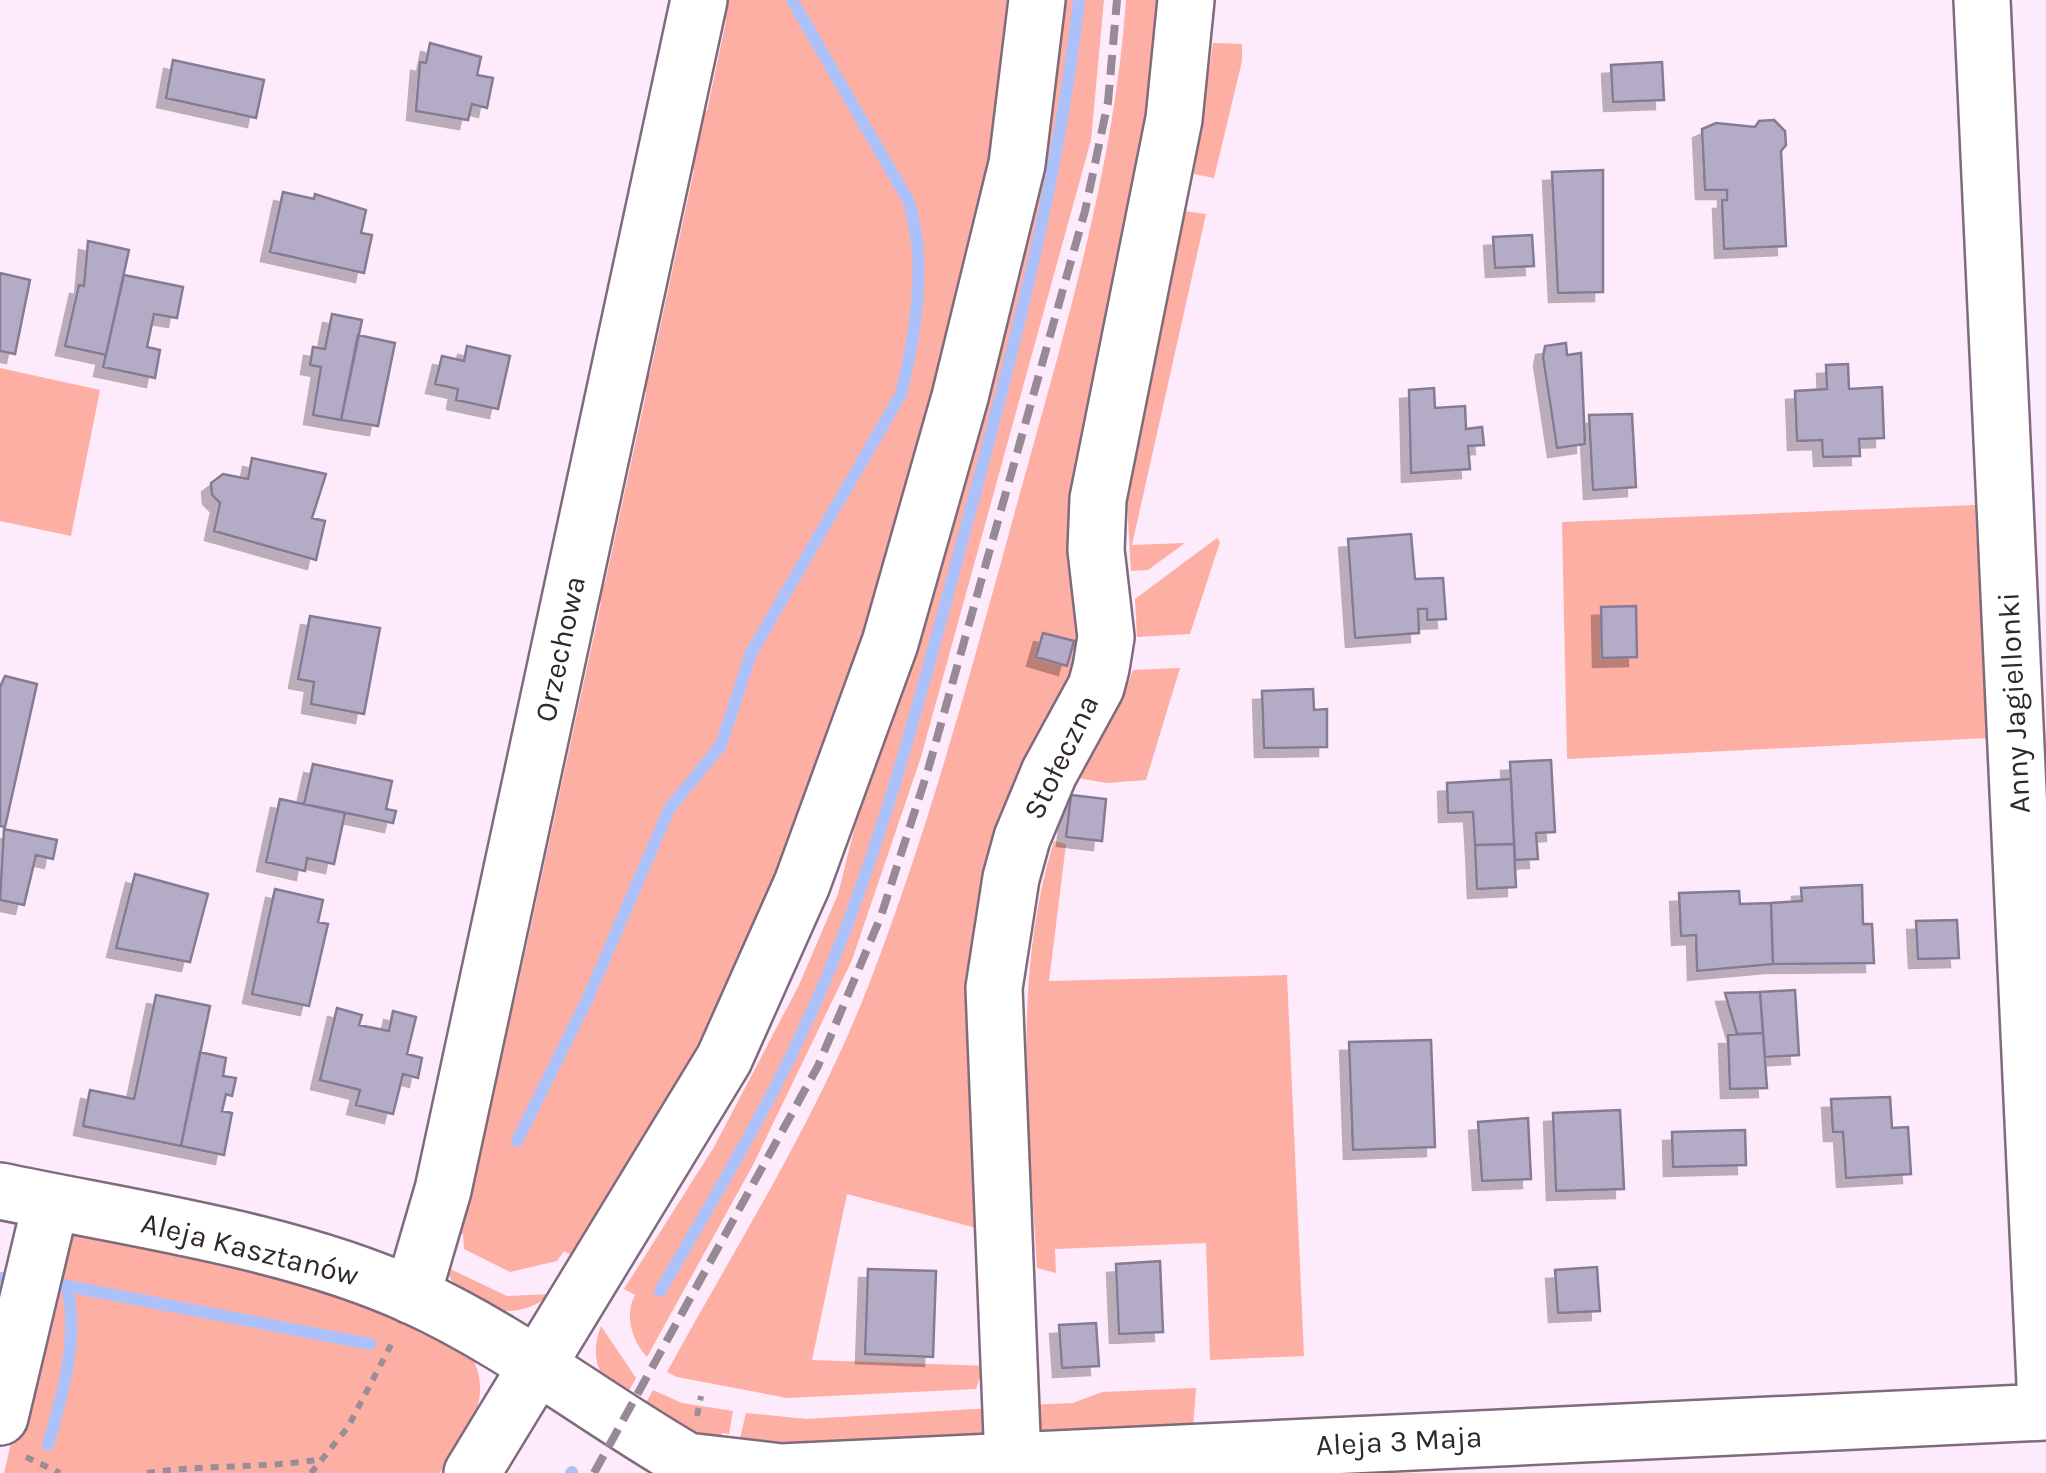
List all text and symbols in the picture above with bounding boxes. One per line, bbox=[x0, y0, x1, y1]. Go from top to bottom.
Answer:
street label: Orzechowa bbox=[527, 573, 593, 725]
street label: Anny Jagiellonki bbox=[1990, 591, 2038, 815]
street label: Stołeczna bbox=[1015, 689, 1107, 825]
street label: Aleja Kasztanów bbox=[138, 1205, 363, 1293]
street label: Aleja 3 Maja bbox=[1315, 1419, 1483, 1463]

